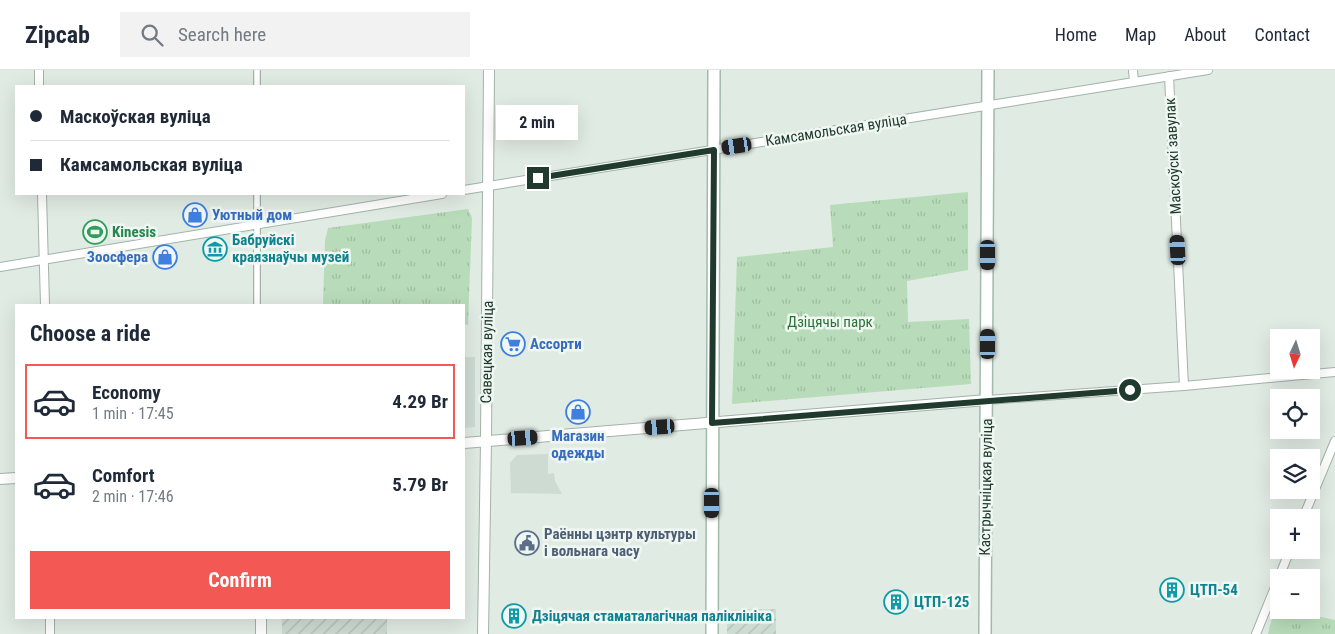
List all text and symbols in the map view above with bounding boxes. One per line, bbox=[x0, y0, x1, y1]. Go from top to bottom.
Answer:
search box bbox=[120, 12, 470, 57]
text: Zipcab bbox=[25, 21, 90, 49]
icon: search bbox=[138, 21, 166, 49]
text: Search here bbox=[178, 23, 266, 46]
text: Home bbox=[1055, 24, 1097, 45]
text: Map bbox=[1125, 24, 1156, 45]
text: About bbox=[1184, 24, 1226, 45]
text: Contact bbox=[1254, 24, 1310, 45]
street label: Маскоўскі завулак bbox=[1161, 97, 1185, 215]
text: Маскоўская вуліца bbox=[60, 105, 211, 128]
callout: 2 min bbox=[497, 106, 579, 140]
street label: Камсамольская вуліца bbox=[764, 110, 908, 150]
text: 2 min bbox=[519, 113, 555, 132]
car bbox=[721, 136, 752, 156]
text: Камсамольская вуліца bbox=[60, 153, 243, 176]
route end bbox=[527, 167, 549, 189]
shop icon: Уютный дом bbox=[182, 202, 208, 228]
place label: Уютный дом bbox=[212, 206, 292, 224]
sports icon: Kinesis bbox=[82, 219, 108, 245]
place label: Kinesis bbox=[112, 223, 156, 241]
place label: Бабруйскі краязнаўчы музей bbox=[232, 231, 349, 266]
car bbox=[1169, 235, 1186, 265]
museum icon: Бабруйскі краязнаўчы музей bbox=[202, 236, 228, 262]
car bbox=[980, 240, 995, 270]
shop icon: Зоосфера bbox=[152, 244, 178, 270]
place label: Зоосфера bbox=[87, 248, 148, 266]
street label: Савецкая вуліца bbox=[477, 300, 497, 404]
park label: Дзіцячы парк bbox=[787, 313, 873, 331]
text: Choose a ride bbox=[30, 321, 151, 346]
car bbox=[980, 329, 995, 359]
north arrow bbox=[1270, 329, 1320, 379]
map controls bbox=[1270, 329, 1320, 619]
supermarket icon: Ассорти bbox=[500, 331, 526, 357]
place label: Ассорти bbox=[530, 335, 582, 353]
icon: car bbox=[32, 379, 77, 424]
route start bbox=[1119, 379, 1141, 401]
text: Economy bbox=[92, 381, 161, 404]
button: locate bbox=[1270, 389, 1320, 439]
text: 4.29 Br bbox=[392, 390, 448, 413]
shop icon: Магазин одежды bbox=[565, 399, 591, 425]
text: 1 min · 17:45 bbox=[92, 404, 174, 423]
car bbox=[644, 418, 675, 436]
street label: Кастрычніцкая вуліца bbox=[976, 418, 996, 556]
place label: Магазин одежды bbox=[551, 427, 605, 462]
car bbox=[507, 429, 538, 447]
button: layers bbox=[1270, 449, 1320, 499]
icon: car bbox=[32, 462, 77, 507]
text: Comfort bbox=[92, 464, 155, 487]
text: 5.79 Br bbox=[392, 473, 448, 496]
text: 2 min · 17:46 bbox=[92, 487, 174, 506]
car bbox=[704, 488, 719, 518]
button: + bbox=[1270, 509, 1320, 559]
place label: Раённы цэнтр культуры і вольнага часу bbox=[544, 525, 696, 560]
public building icon: Раённы цэнтр культуры і вольнага часу bbox=[514, 530, 540, 556]
button: Confirm bbox=[30, 551, 450, 609]
button: − bbox=[1270, 569, 1320, 619]
building icon: ЦТП-54 bbox=[1159, 577, 1185, 603]
place label: ЦТП-54 bbox=[1190, 581, 1238, 599]
building icon: ЦТП-125 bbox=[883, 589, 909, 615]
place label: ЦТП-125 bbox=[914, 593, 969, 611]
building icon: Дзіцячая стаматалагічная паліклініка bbox=[501, 603, 527, 629]
place label: Дзіцячая стаматалагічная паліклініка bbox=[532, 607, 772, 625]

